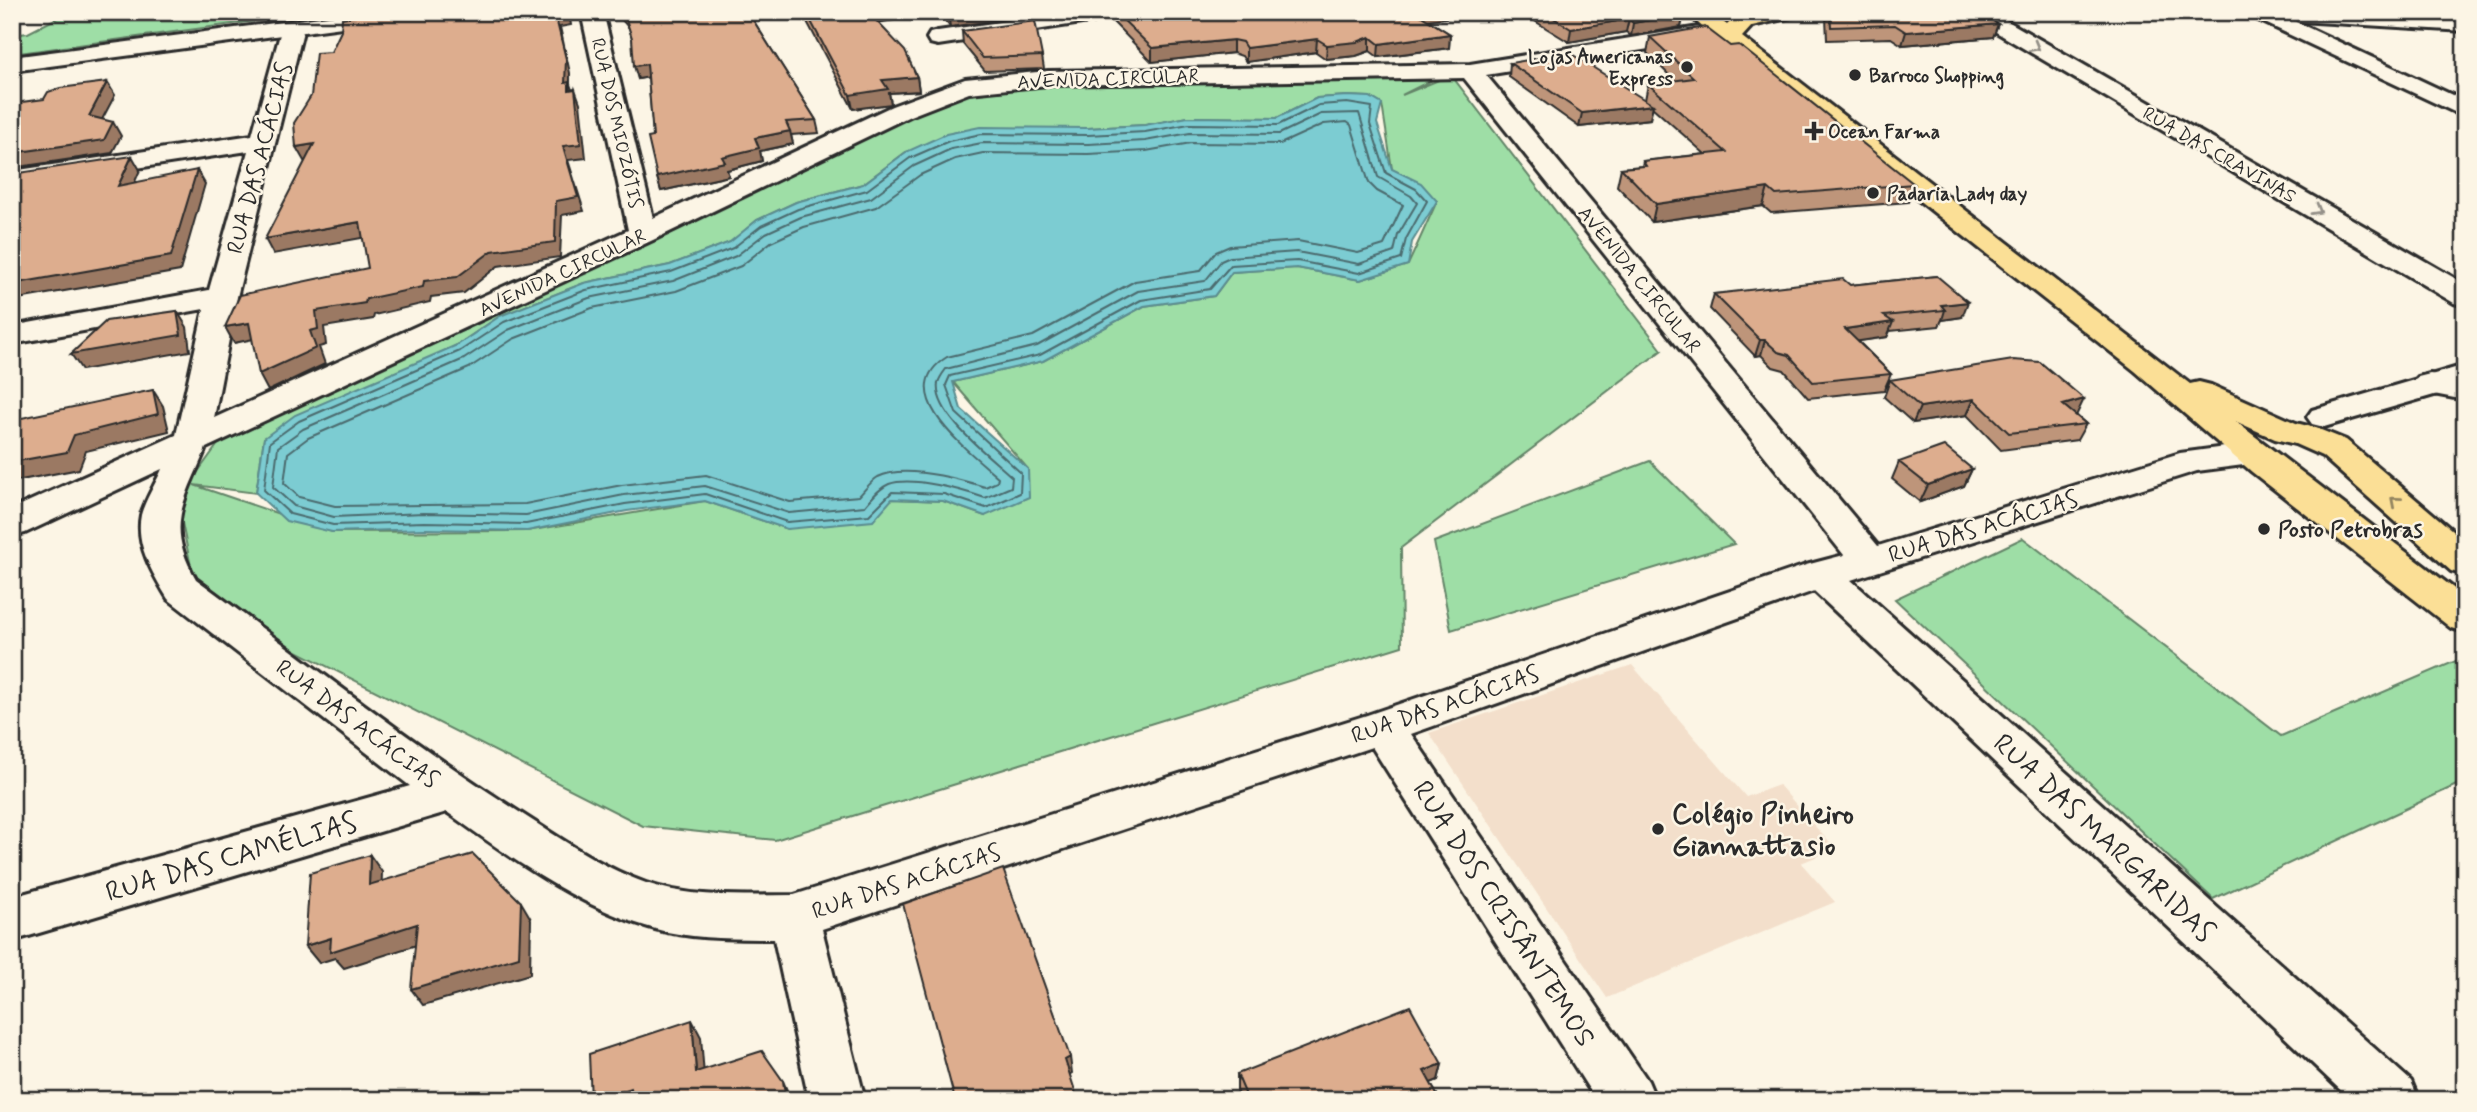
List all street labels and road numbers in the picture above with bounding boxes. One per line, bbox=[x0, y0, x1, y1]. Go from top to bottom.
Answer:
street label: RUA DOS MIOZÓTIS bbox=[585, 36, 648, 211]
street label: RUA DAS ACÁCIAS bbox=[221, 59, 301, 257]
street label: AVENIDA CIRCULAR bbox=[1017, 64, 1199, 95]
street label: RUA DAS CRAVINAS bbox=[2138, 101, 2301, 209]
street label: AVENIDA CIRCULAR bbox=[1572, 201, 1706, 358]
street label: AVENIDA CIRCULAR bbox=[475, 224, 650, 323]
street label: RUA DAS ACÁCIAS bbox=[1885, 485, 2082, 571]
street label: RUA DAS ACÁCIAS bbox=[269, 653, 445, 796]
street label: RUA DAS ACÁCIAS bbox=[1348, 660, 1544, 752]
street label: RUA DAS MARGARIDAS bbox=[1984, 726, 2222, 952]
street label: RUA DOS CRISÂNTEMOS bbox=[1403, 774, 1603, 1055]
street label: RUA DAS CAMÉLIAS bbox=[101, 803, 362, 912]
street label: RUA DAS ACÁCIAS bbox=[808, 838, 1005, 928]

